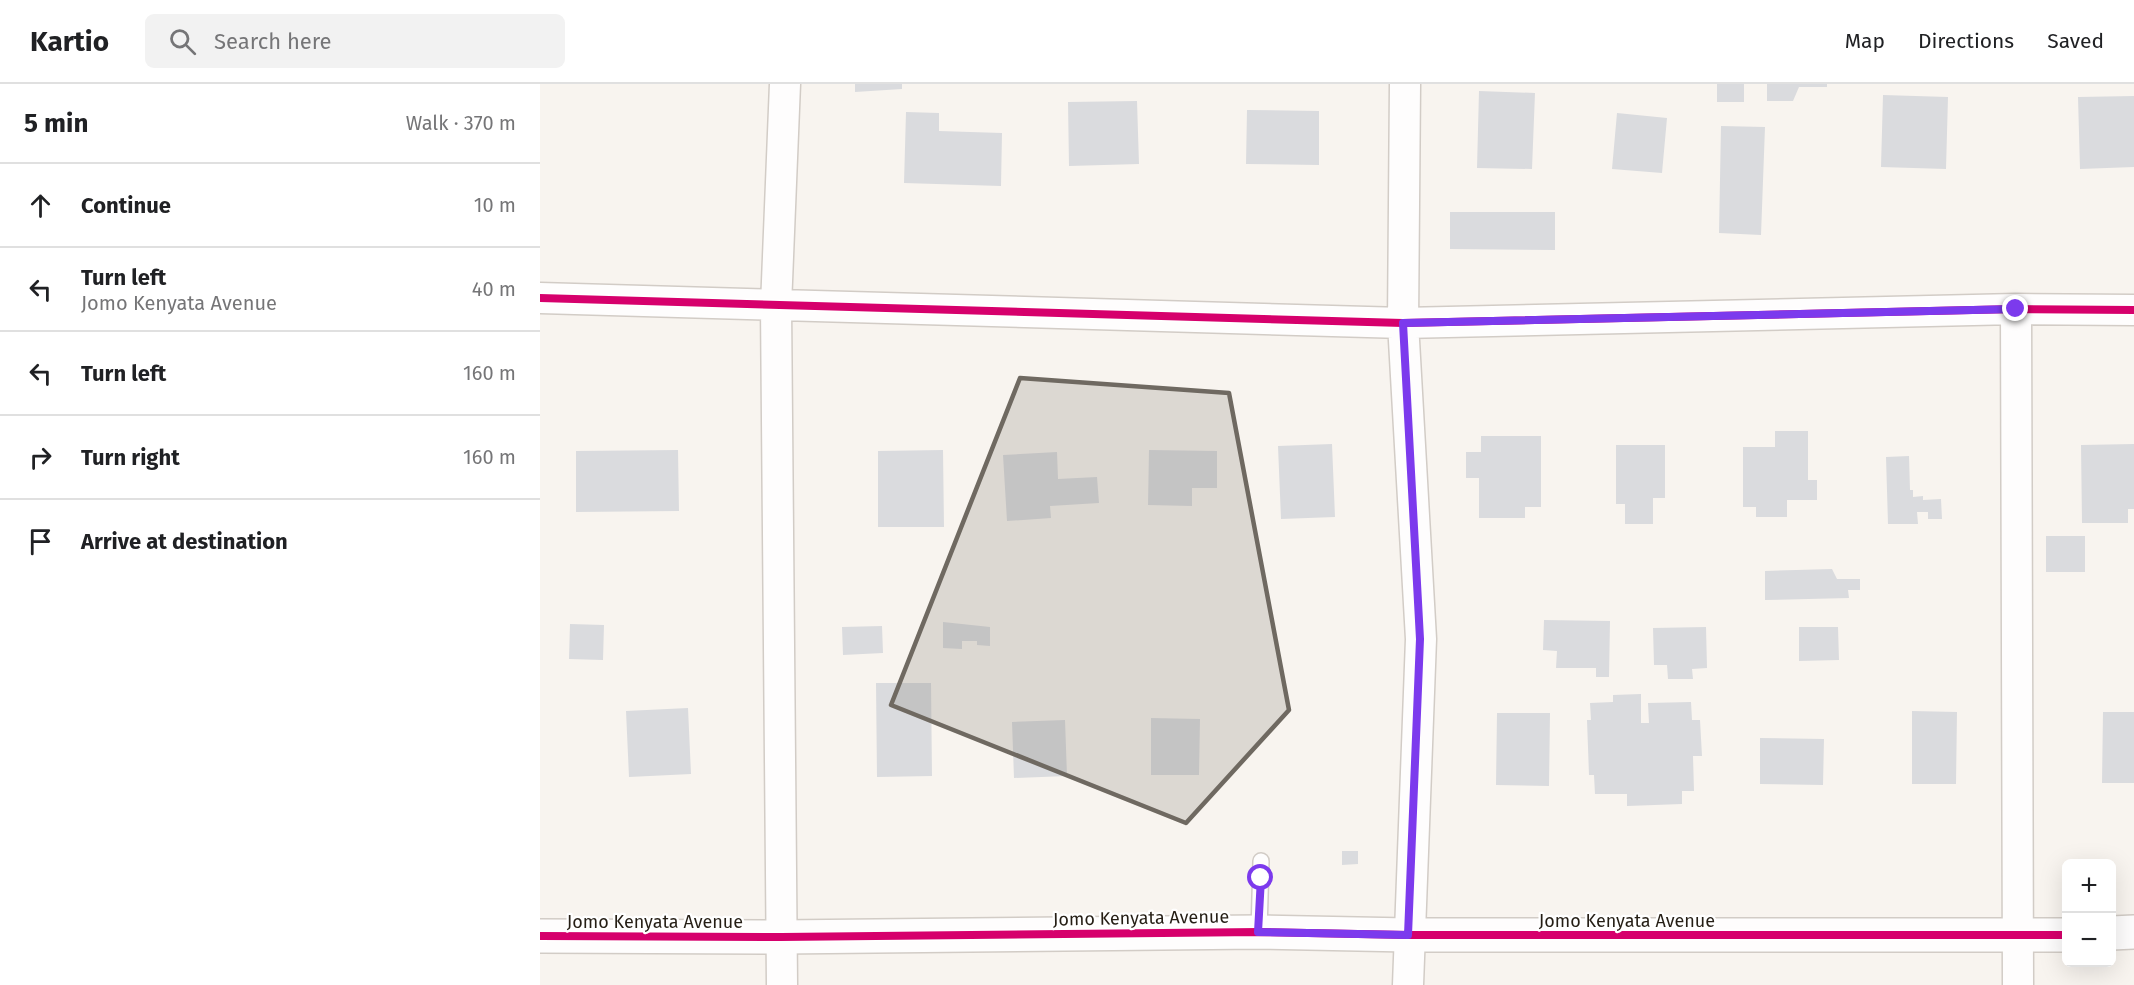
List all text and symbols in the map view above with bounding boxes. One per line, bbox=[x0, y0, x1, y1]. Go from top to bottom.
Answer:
search box bbox=[145, 14, 565, 68]
text: Kartio bbox=[30, 25, 109, 58]
icon: search bbox=[166, 25, 199, 58]
text: Search here bbox=[214, 28, 332, 55]
text: Map bbox=[1845, 28, 1885, 54]
text: Directions bbox=[1918, 28, 2014, 54]
text: Saved bbox=[2047, 28, 2104, 54]
text: 5 min bbox=[24, 108, 88, 139]
text: Walk · 370 m bbox=[406, 111, 516, 135]
icon: ahead bbox=[24, 189, 57, 222]
text: Continue bbox=[81, 192, 171, 219]
text: 10 m bbox=[474, 193, 516, 217]
text: Turn left bbox=[81, 264, 166, 291]
icon: left bbox=[24, 273, 57, 306]
text: 40 m bbox=[472, 277, 516, 301]
text: Jomo Kenyata Avenue bbox=[81, 291, 277, 315]
route end bbox=[2002, 295, 2028, 321]
icon: left bbox=[24, 357, 57, 390]
text: Turn left bbox=[81, 360, 166, 387]
text: 160 m bbox=[463, 361, 516, 385]
icon: right bbox=[24, 441, 57, 474]
text: Turn right bbox=[81, 444, 180, 471]
text: 160 m bbox=[463, 445, 516, 469]
icon: arrive bbox=[24, 525, 57, 558]
text: Arrive at destination bbox=[81, 528, 288, 555]
map controls bbox=[2062, 859, 2116, 967]
button: + bbox=[2062, 859, 2116, 913]
route start bbox=[1247, 864, 1273, 890]
street label: Jomo Kenyata Avenue bbox=[1053, 905, 1229, 931]
street label: Jomo Kenyata Avenue bbox=[1539, 910, 1715, 932]
street label: Jomo Kenyata Avenue bbox=[567, 911, 743, 933]
button: − bbox=[2062, 913, 2116, 967]

